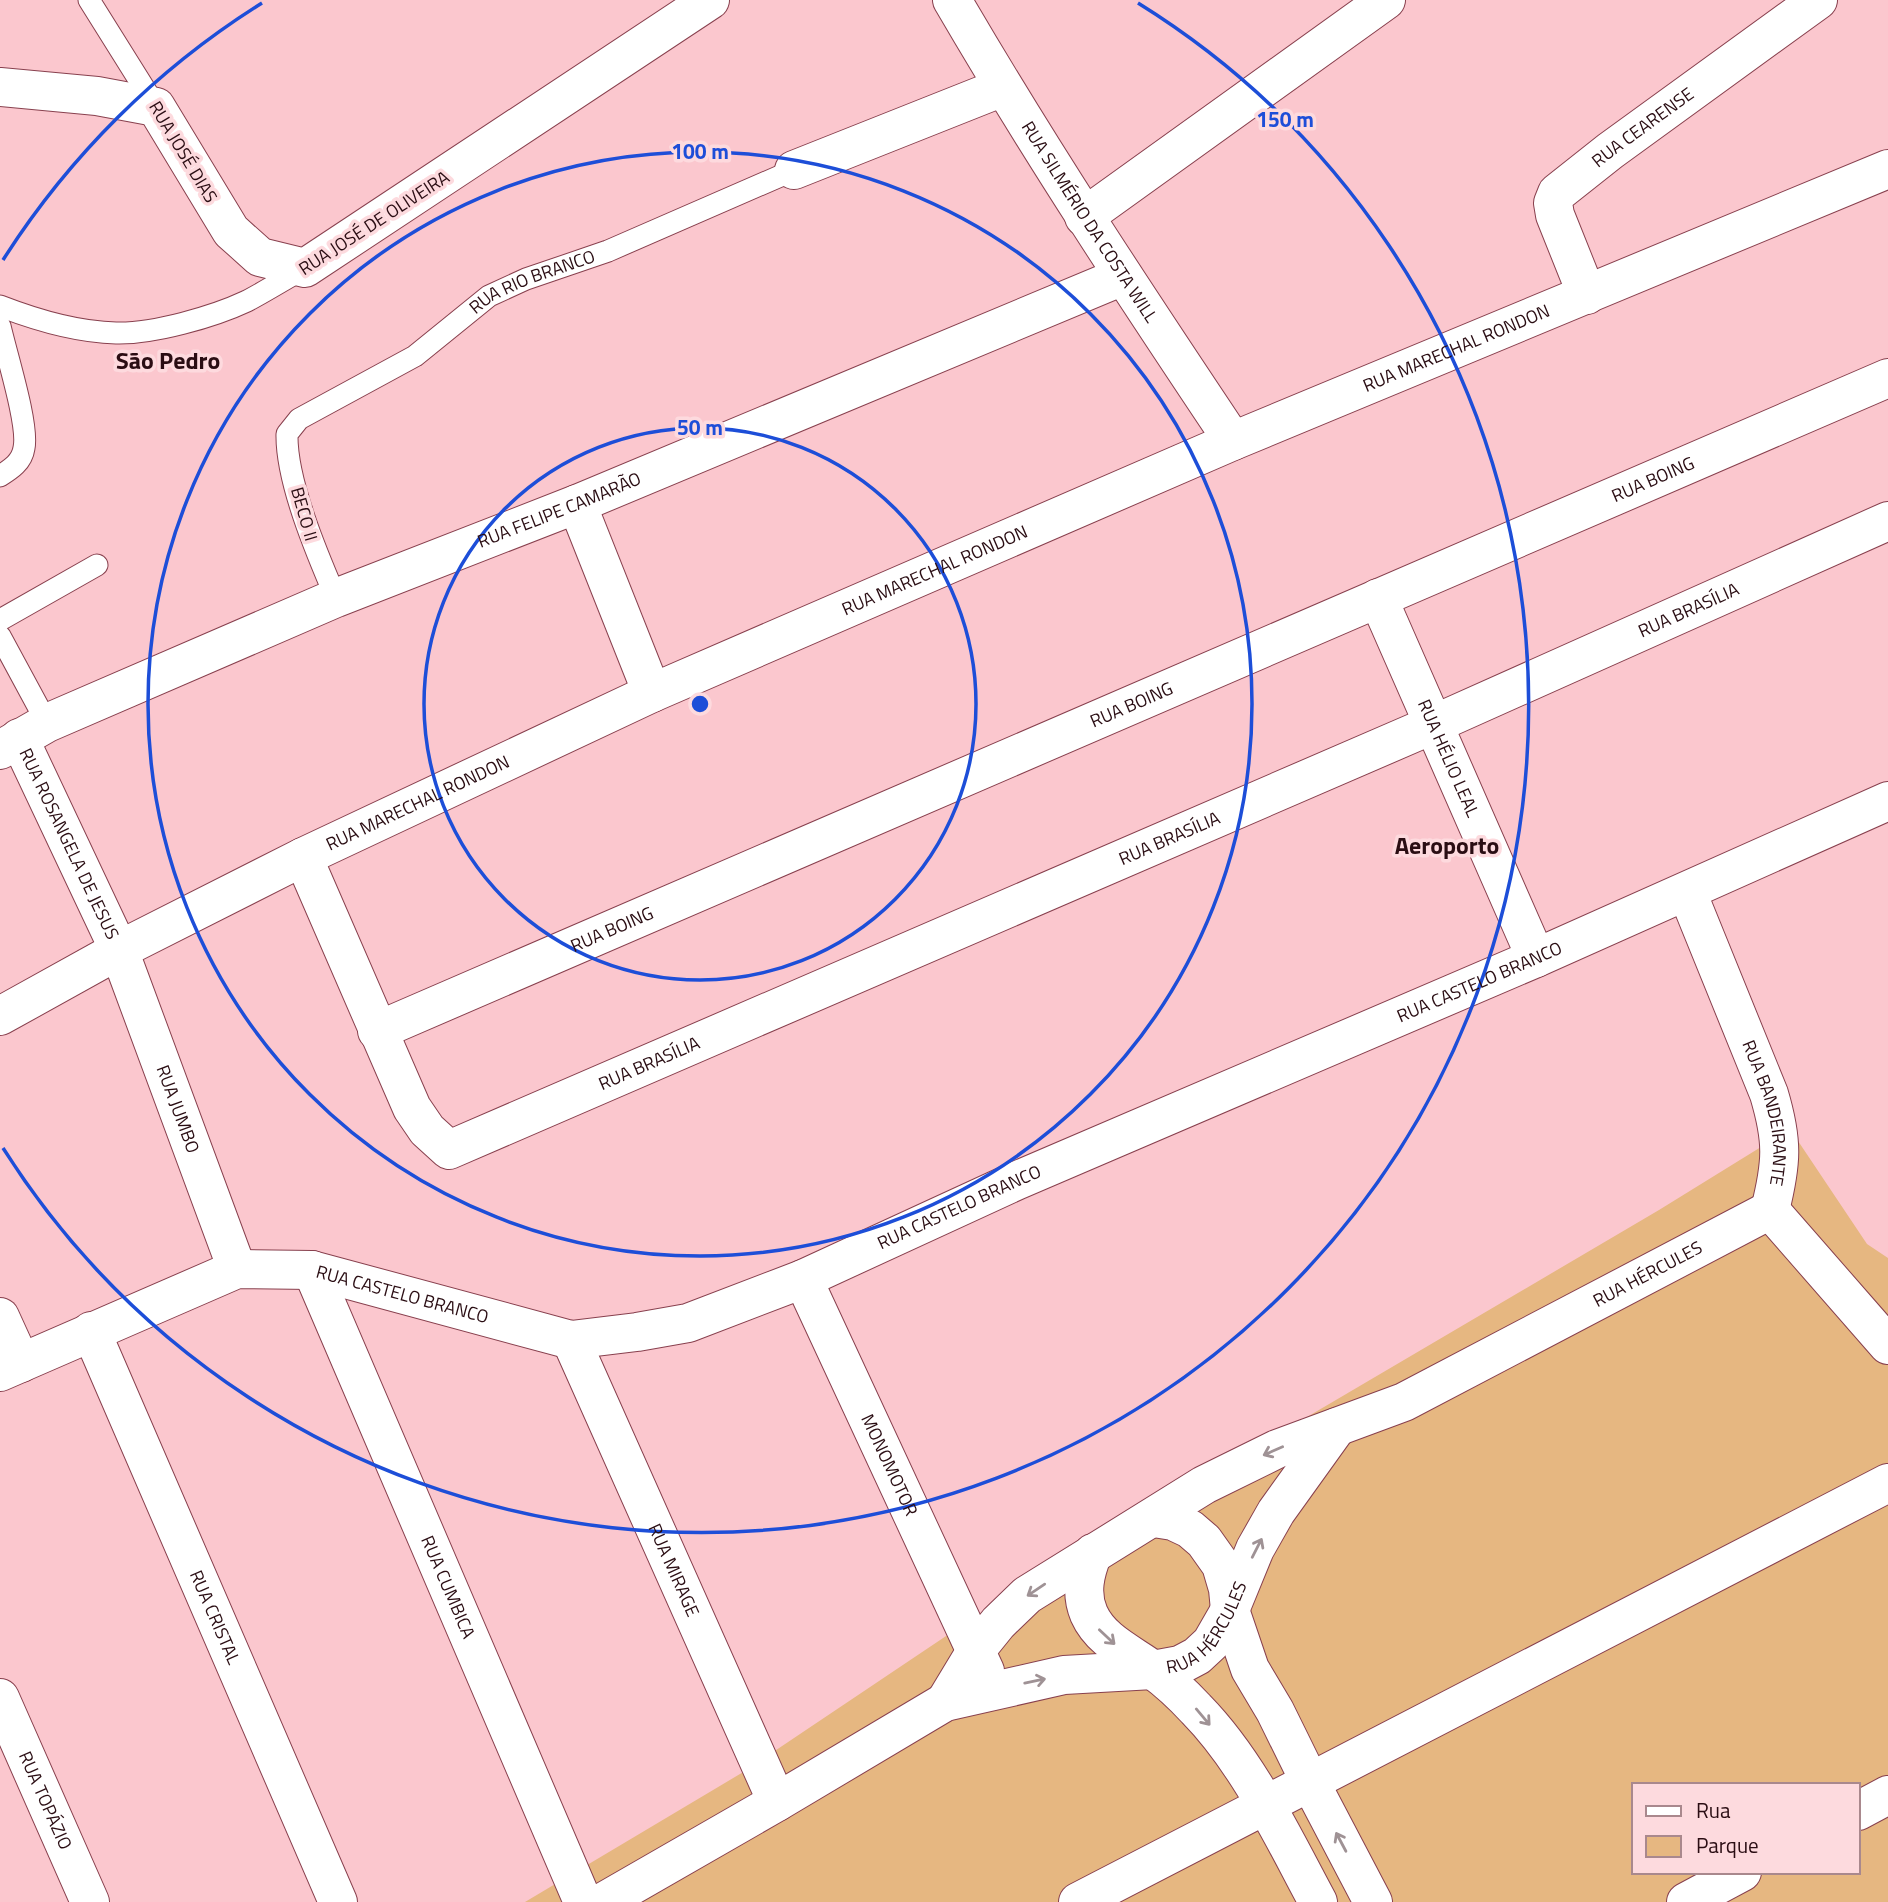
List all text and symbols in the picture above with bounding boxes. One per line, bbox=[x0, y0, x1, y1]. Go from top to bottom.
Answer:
street label: RUA CEARENSE bbox=[1586, 81, 1699, 174]
street label: RUA JOSÉ DIAS bbox=[142, 96, 224, 208]
text: 150 m bbox=[1256, 103, 1314, 135]
street label: RUA SILMÉRIO DA COSTA WILL bbox=[1015, 116, 1165, 328]
text: 100 m bbox=[671, 135, 729, 167]
street label: RUA JOSÉ DE OLIVEIRA bbox=[293, 163, 455, 282]
street label: RUA RIO BRANCO bbox=[463, 242, 598, 320]
street label: RUA MARECHAL RONDON bbox=[1359, 297, 1554, 399]
district label: São Pedro bbox=[116, 342, 220, 378]
text: 50 m bbox=[677, 411, 723, 443]
street label: RUA BOING bbox=[1607, 449, 1698, 509]
street label: RUA FELIPE CAMARÃO bbox=[473, 465, 645, 555]
street label: BECO II bbox=[284, 484, 325, 544]
street label: RUA MARECHAL RONDON bbox=[837, 518, 1032, 622]
street label: RUA BRASÍLIA bbox=[1634, 575, 1743, 644]
street label: RUA BOING bbox=[1086, 675, 1177, 734]
centre of rings bbox=[688, 692, 712, 716]
street label: RUA HÉLIO LEAL bbox=[1411, 695, 1487, 822]
street label: RUA ROSANGELA DE JESUS bbox=[13, 743, 126, 944]
street label: RUA MARECHAL RONDON bbox=[321, 748, 514, 857]
street label: RUA BRASÍLIA bbox=[1114, 804, 1224, 872]
district label: Aeroporto bbox=[1395, 827, 1499, 863]
street label: RUA BOING bbox=[566, 899, 658, 959]
street label: RUA CASTELO BRANCO bbox=[1393, 934, 1566, 1029]
street label: RUA BRASÍLIA bbox=[594, 1029, 704, 1097]
street label: RUA BANDEIRANTE bbox=[1735, 1036, 1793, 1188]
street label: RUA JUMBO bbox=[150, 1061, 207, 1157]
street label: RUA CASTELO BRANCO bbox=[873, 1158, 1045, 1256]
street label: RUA HÉRCULES bbox=[1588, 1234, 1707, 1314]
street label: RUA CASTELO BRANCO bbox=[313, 1258, 492, 1330]
street label: MONOMOTOR bbox=[854, 1409, 925, 1520]
one-way arrow bbox=[1263, 1445, 1284, 1458]
street label: RUA MIRAGE bbox=[642, 1519, 707, 1621]
street label: RUA CUMBICA bbox=[414, 1531, 483, 1643]
one-way arrow bbox=[1250, 1538, 1264, 1558]
street label: RUA CRISTAL bbox=[183, 1566, 248, 1669]
street label: RUA HÉRCULES bbox=[1164, 1577, 1253, 1680]
one-way arrow bbox=[1026, 1583, 1046, 1597]
one-way arrow bbox=[1098, 1629, 1116, 1645]
one-way arrow bbox=[1023, 1673, 1046, 1687]
one-way arrow bbox=[1195, 1707, 1210, 1725]
street label: RUA TOPÁZIO bbox=[12, 1747, 79, 1854]
legend bbox=[1632, 1783, 1860, 1874]
text: Rua bbox=[1696, 1794, 1731, 1826]
text: Parque bbox=[1696, 1829, 1759, 1861]
one-way arrow bbox=[1334, 1832, 1347, 1853]

